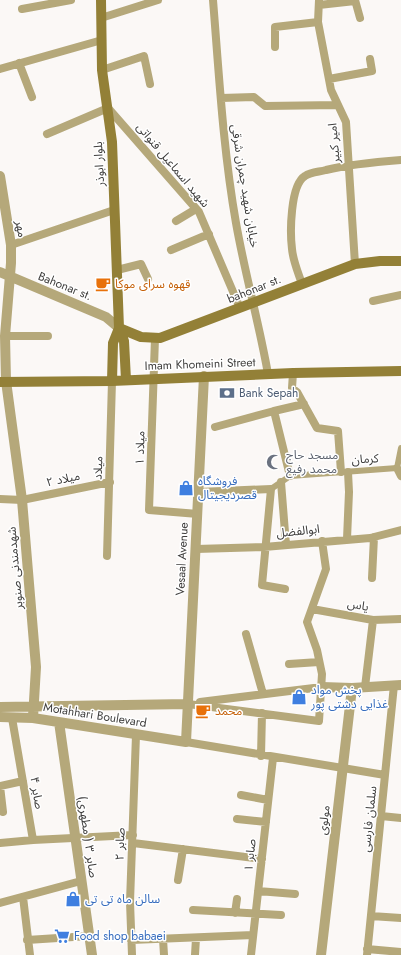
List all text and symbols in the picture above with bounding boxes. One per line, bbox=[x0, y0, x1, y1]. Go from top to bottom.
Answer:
street label: شهید اسماعیل قنواتی bbox=[132, 119, 214, 211]
street label: امیر کبیر bbox=[323, 122, 345, 165]
street label: خیابان شهید چمران شرقی bbox=[226, 123, 264, 249]
street label: بلوار ابوذر bbox=[89, 141, 109, 188]
street label: مهر bbox=[11, 218, 31, 239]
street label: Bahonar st. bbox=[35, 267, 95, 305]
street label: bahonar st. bbox=[224, 270, 284, 308]
cafe icon: قهوه سرای موکا bbox=[94, 275, 112, 293]
place label: قهوه سرای موکا bbox=[115, 275, 190, 293]
street label: Imam Khomeini Street bbox=[144, 353, 256, 375]
bank icon: Bank Sepah bbox=[218, 384, 236, 402]
place label: Bank Sepah bbox=[239, 384, 298, 402]
street label: میلاد ۱ bbox=[130, 431, 150, 465]
place label: مسجد حاج محمد رفیع bbox=[286, 446, 338, 478]
street label: کرمان bbox=[351, 449, 380, 469]
mosque icon: مسجد حاج محمد رفیع bbox=[265, 453, 283, 471]
street label: میلاد bbox=[89, 456, 107, 480]
street label: میلاد ۲ bbox=[44, 467, 82, 491]
place label: فروشگاه قصردیجیتال bbox=[198, 472, 257, 504]
shop icon: فروشگاه قصردیجیتال bbox=[177, 479, 195, 497]
street label: ابوالفضل bbox=[275, 520, 321, 542]
street label: Vesaal Avenue bbox=[171, 522, 193, 596]
street label: شهدمندنی صنوبر bbox=[2, 526, 28, 611]
street label: یاس bbox=[346, 594, 370, 616]
place label: پخش مواد غذایی دشتی پور bbox=[310, 681, 388, 713]
shop icon: پخش مواد غذایی دشتی پور bbox=[290, 688, 308, 706]
street label: Motahhari Boulevard bbox=[42, 698, 148, 732]
cafe icon: محمد bbox=[194, 702, 212, 720]
place label: محمد bbox=[215, 702, 242, 720]
street label: صابر ۴ bbox=[26, 775, 48, 811]
street label: سلمان فارسی bbox=[357, 785, 381, 853]
street label: صابر ۳ ( مطهری) bbox=[73, 795, 103, 879]
street label: مولوی bbox=[313, 804, 335, 836]
street label: صابر ۲ bbox=[110, 827, 130, 861]
street label: صابر ۱ bbox=[239, 838, 261, 872]
shop icon: سالن ماه تی تی bbox=[64, 890, 82, 908]
place label: سالن ماه تی تی bbox=[85, 890, 160, 908]
supermarket icon: Food shop babaei bbox=[53, 927, 71, 945]
place label: Food shop babaei bbox=[74, 927, 166, 945]

